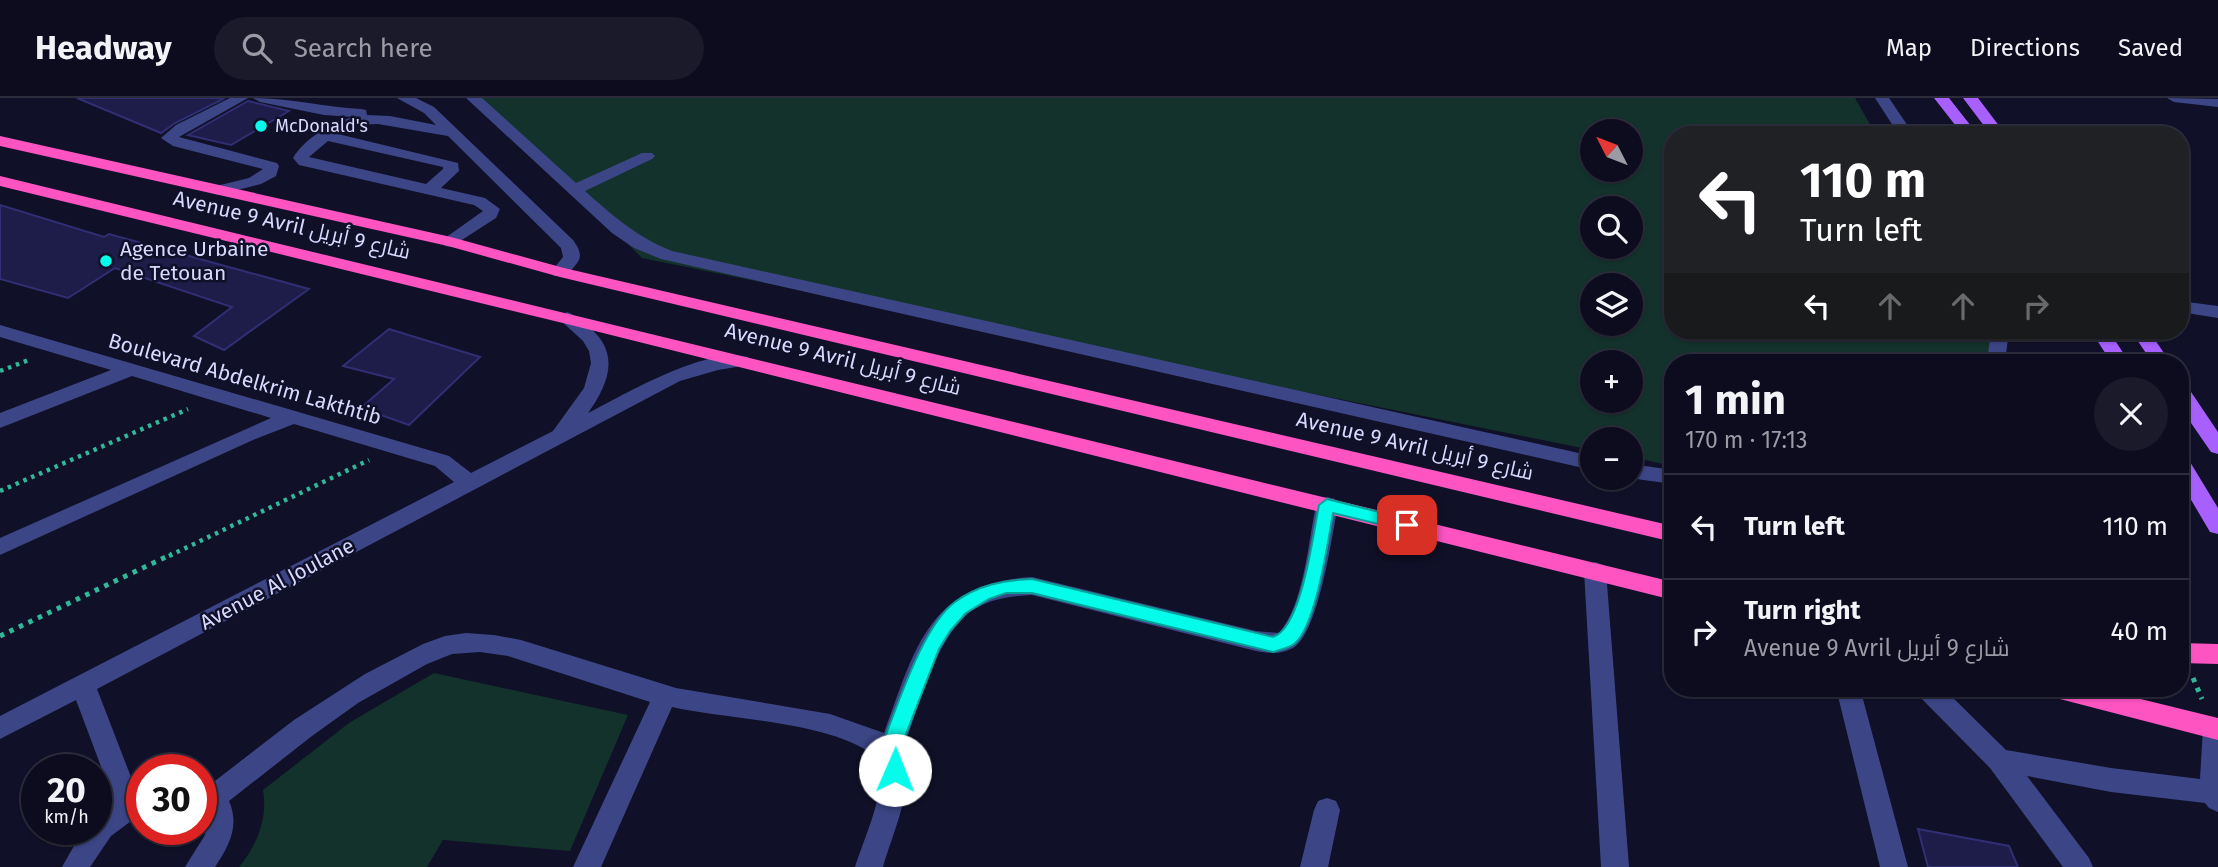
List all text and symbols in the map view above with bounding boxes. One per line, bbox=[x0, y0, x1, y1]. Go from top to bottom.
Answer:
search box bbox=[214, 17, 704, 80]
text: Headway bbox=[35, 28, 172, 68]
icon: search bbox=[238, 29, 276, 67]
text: Search here bbox=[294, 33, 433, 64]
text: Map bbox=[1886, 34, 1932, 62]
text: Directions bbox=[1970, 34, 2080, 62]
text: Saved bbox=[2118, 34, 2183, 62]
place label: McDonald's bbox=[275, 115, 368, 137]
marker: McDonald's bbox=[253, 118, 269, 134]
north arrow bbox=[1580, 119, 1643, 182]
map controls bbox=[1580, 119, 1643, 490]
text: 110 m bbox=[1800, 151, 1926, 210]
icon: left bbox=[1685, 154, 1776, 245]
street label: Avenue 9 Avril شارع 9 أبريل bbox=[171, 185, 413, 266]
button: search bbox=[1580, 196, 1643, 259]
text: Turn left bbox=[1800, 211, 1922, 249]
place label: Agence Urbaine de Tetouan bbox=[120, 236, 268, 286]
marker: Agence Urbaine de Tetouan bbox=[98, 253, 114, 269]
button: layers bbox=[1580, 273, 1643, 336]
icon: left bbox=[1798, 287, 1836, 325]
icon: ahead bbox=[1871, 287, 1909, 325]
icon: ahead bbox=[1944, 287, 1982, 325]
icon: right bbox=[2017, 287, 2055, 325]
street label: Avenue 9 Avril شارع 9 أبريل bbox=[722, 317, 964, 402]
street label: Boulevard Abdelkrim Lakthtib bbox=[105, 328, 385, 430]
button: + bbox=[1580, 350, 1643, 413]
text: 1 min bbox=[1685, 375, 1786, 425]
button: close bbox=[2094, 377, 2168, 451]
street label: Avenue 9 Avril شارع 9 أبريل bbox=[1294, 406, 1536, 487]
text: 170 m · 17:13 bbox=[1685, 426, 1807, 454]
button: − bbox=[1580, 427, 1643, 490]
pin bbox=[1377, 495, 1437, 555]
icon: arrive bbox=[1388, 506, 1426, 544]
icon: left bbox=[1685, 508, 1723, 546]
text: Turn left bbox=[1744, 511, 1845, 542]
text: 110 m bbox=[2102, 511, 2168, 542]
street label: Avenue Al Joulane bbox=[195, 532, 359, 636]
text: Turn right bbox=[1744, 595, 1861, 626]
icon: right bbox=[1685, 613, 1723, 651]
text: 40 m bbox=[2110, 616, 2168, 647]
text: Avenue 9 Avril شارع 9 أبريل bbox=[1744, 634, 2009, 662]
position arrow bbox=[858, 733, 932, 807]
speed limit sign: 30 bbox=[126, 754, 217, 845]
text: 20 bbox=[47, 769, 86, 811]
text: km/h bbox=[44, 806, 89, 828]

